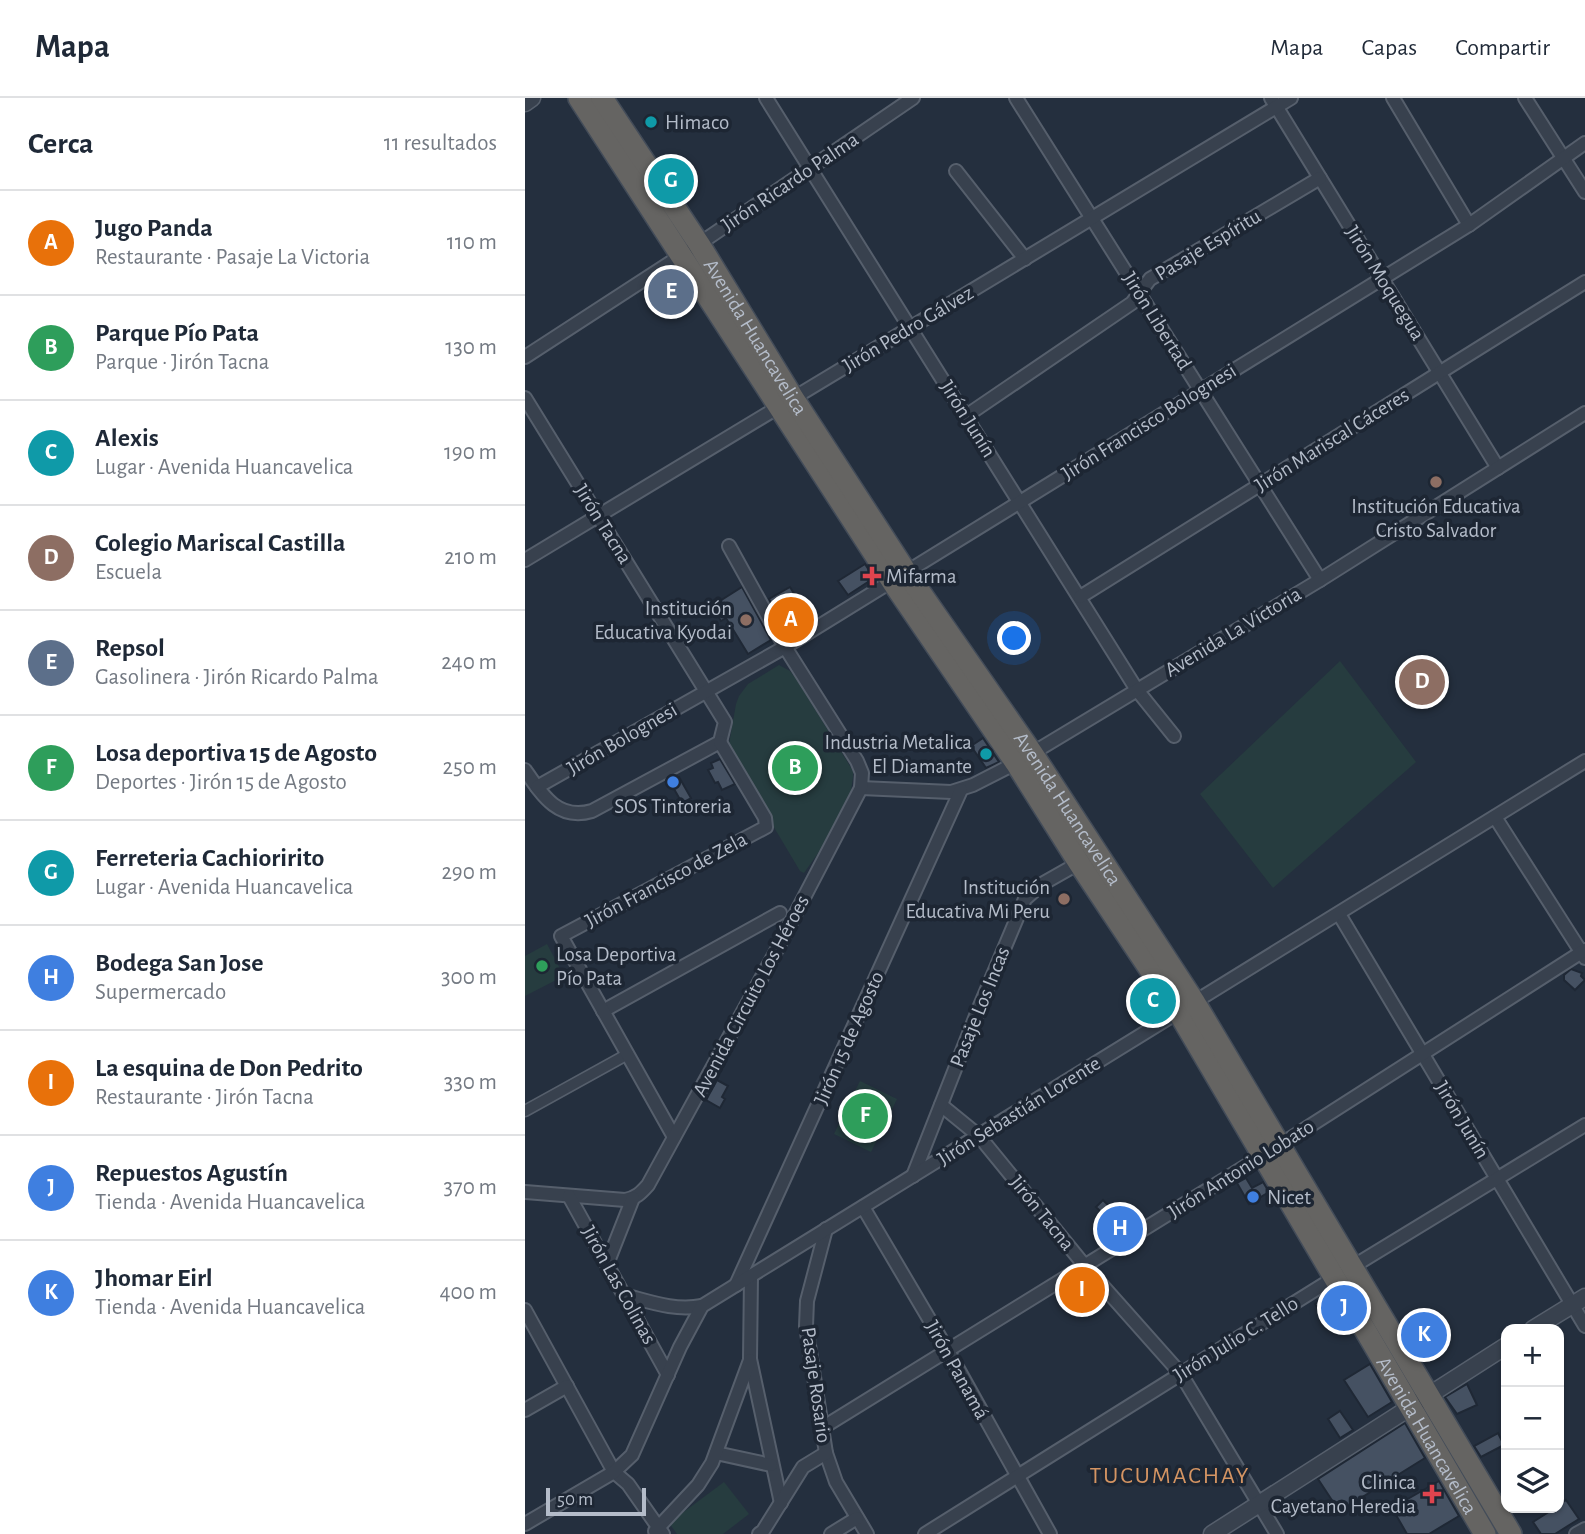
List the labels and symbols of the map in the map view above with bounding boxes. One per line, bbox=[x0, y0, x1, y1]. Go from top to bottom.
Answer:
place label: Himaco bbox=[665, 112, 729, 133]
marker: Himaco bbox=[643, 114, 659, 130]
street label: Jirón Ricardo Palma bbox=[718, 128, 862, 235]
pin: G bbox=[648, 155, 694, 207]
street label: Pasaje Espíritu bbox=[1152, 205, 1265, 285]
street label: Jirón Moquegua bbox=[1341, 222, 1429, 344]
street label: Avenida Huancavelica bbox=[700, 255, 812, 419]
pin: E bbox=[648, 266, 694, 318]
street label: Jirón Libertad bbox=[1119, 268, 1195, 374]
street label: Jirón Pedro Gálvez bbox=[839, 282, 977, 376]
street label: Jirón Francisco Bolognesi bbox=[1058, 360, 1240, 484]
street label: Jirón Junín bbox=[936, 377, 1000, 461]
street label: Jirón Mariscal Cáceres bbox=[1251, 384, 1413, 496]
marker: Institución Educativa Cristo Salvador bbox=[1428, 474, 1444, 490]
street label: Jirón Tacna bbox=[570, 480, 636, 568]
place label: Institución Educativa Cristo Salvador bbox=[1351, 496, 1521, 541]
place label: Mifarma bbox=[886, 566, 957, 587]
marker: Mifarma bbox=[864, 568, 880, 584]
street label: Avenida La Victoria bbox=[1161, 583, 1305, 681]
pin: A bbox=[768, 594, 814, 646]
place label: Institución Educativa Kyodai bbox=[594, 598, 732, 643]
marker: Institución Educativa Kyodai bbox=[738, 612, 754, 628]
your location bbox=[997, 621, 1031, 655]
pin: D bbox=[1399, 656, 1445, 708]
street label: Jirón Bolognesi bbox=[563, 699, 681, 779]
street label: Avenida Huancavelica bbox=[1010, 728, 1126, 889]
place label: Industria Metalica El Diamante bbox=[825, 732, 972, 777]
pin: B bbox=[772, 742, 818, 794]
marker: Industria Metalica El Diamante bbox=[978, 746, 994, 762]
marker: SOS Tintoreria bbox=[665, 774, 681, 790]
place label: SOS Tintoreria bbox=[614, 796, 732, 817]
street label: Jirón Francisco de Zela bbox=[582, 828, 751, 932]
place label: Institución Educativa Mi Peru bbox=[905, 877, 1050, 922]
marker: Institución Educativa Mi Peru bbox=[1056, 891, 1072, 907]
street label: Avenida Circuito Los Héroes bbox=[689, 892, 813, 1100]
place label: Losa Deportiva Pío Pata bbox=[556, 944, 677, 989]
street label: Pasaje Los Incas bbox=[946, 944, 1014, 1070]
marker: Losa Deportiva Pío Pata bbox=[534, 958, 550, 974]
street label: Jirón 15 de Agosto bbox=[810, 968, 888, 1108]
pin: C bbox=[1130, 975, 1176, 1027]
street label: Jirón Sebastián Lorente bbox=[934, 1052, 1104, 1170]
street label: Jirón Junín bbox=[1431, 1078, 1493, 1162]
pin: F bbox=[842, 1090, 888, 1142]
street label: Jirón Antonio Lobato bbox=[1164, 1116, 1318, 1222]
street label: Jirón Tacna bbox=[1006, 1172, 1079, 1255]
place label: Nicet bbox=[1267, 1187, 1311, 1208]
marker: Nicet bbox=[1245, 1189, 1261, 1205]
pin: H bbox=[1097, 1203, 1143, 1255]
street label: Jirón Las Colinas bbox=[578, 1222, 660, 1348]
pin: I bbox=[1059, 1264, 1105, 1316]
pin: J bbox=[1321, 1282, 1367, 1334]
street label: Jirón Julio C. Tello bbox=[1170, 1292, 1302, 1386]
pin: K bbox=[1401, 1309, 1447, 1361]
street label: Jirón Panamá bbox=[921, 1317, 993, 1423]
street label: Pasaje Rosario bbox=[797, 1326, 835, 1444]
street label: Avenida Huancavelica bbox=[1373, 1353, 1481, 1518]
district label: TUCUMACHAY bbox=[1089, 1464, 1251, 1488]
place label: Clinica Cayetano Heredia bbox=[1271, 1472, 1416, 1517]
marker: Clinica Cayetano Heredia bbox=[1422, 1484, 1442, 1504]
scale bar bbox=[546, 1485, 646, 1517]

